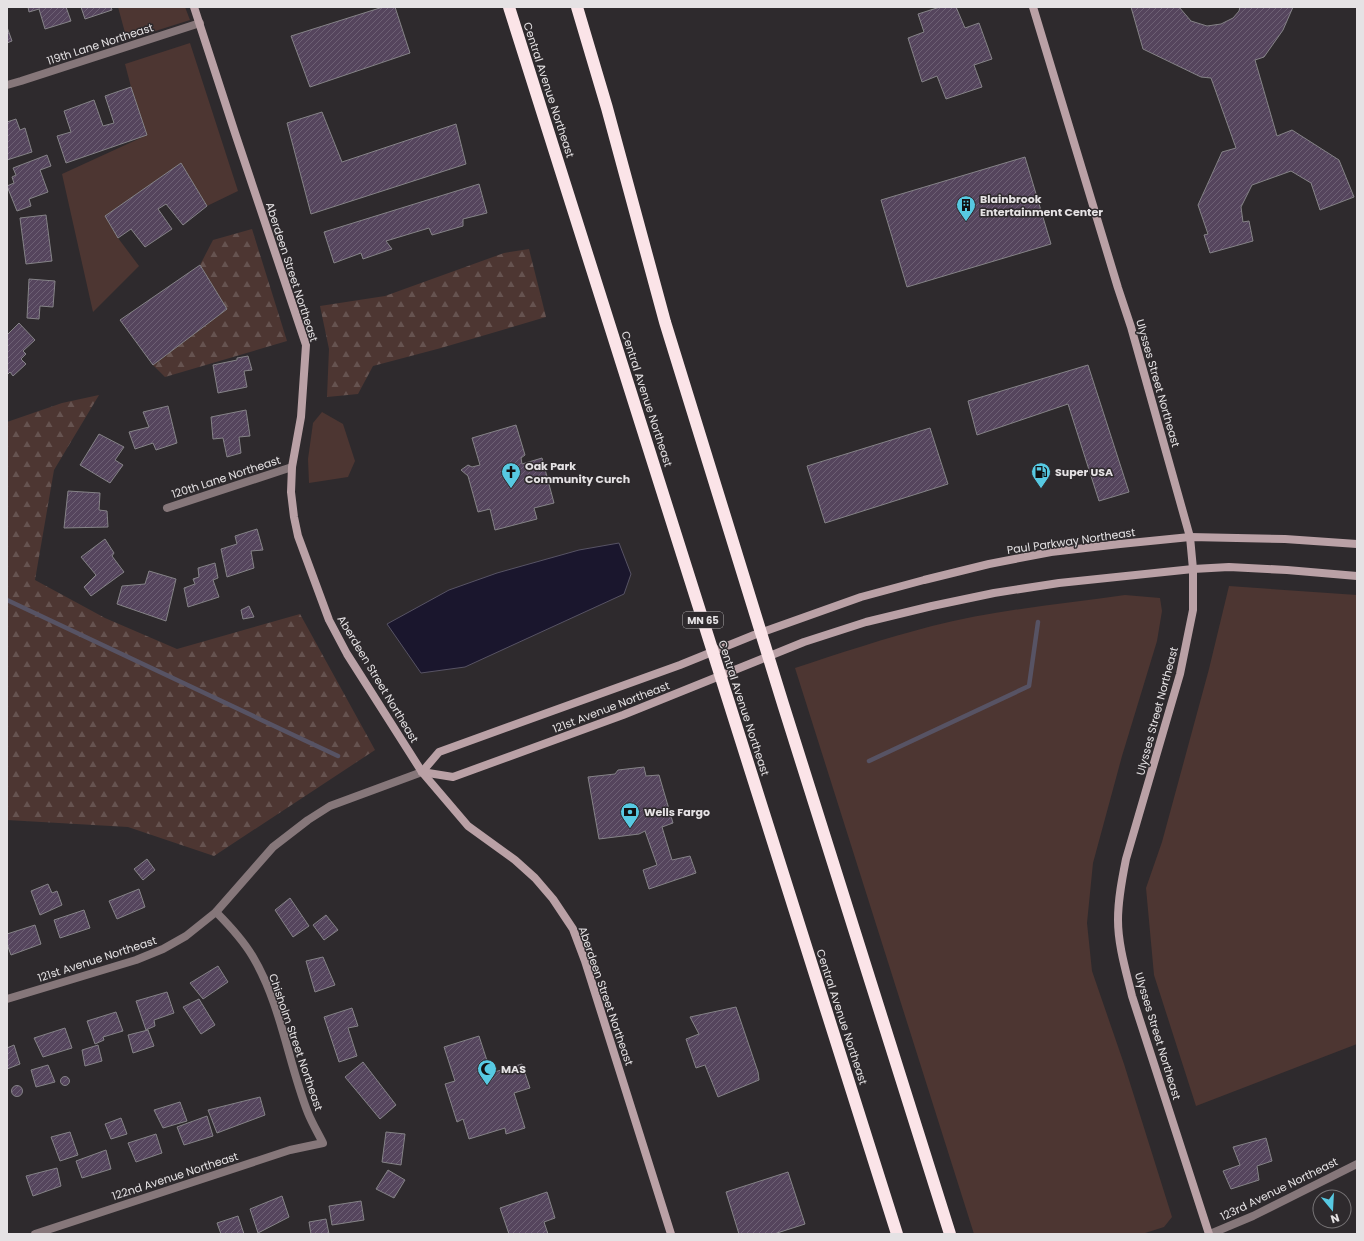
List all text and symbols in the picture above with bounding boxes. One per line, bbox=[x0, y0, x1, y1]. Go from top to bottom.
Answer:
street label: 119th Lane Northeast bbox=[45, 19, 155, 69]
street label: Central Avenue Northeast bbox=[519, 20, 579, 160]
place label: Blainbrook Entertainment Center bbox=[980, 191, 1103, 220]
building icon: Blainbrook Entertainment Center bbox=[955, 194, 977, 222]
street label: Aberdeen Street Northeast bbox=[262, 200, 322, 344]
street label: Ulysses Street Northeast bbox=[1132, 317, 1184, 449]
street label: Central Avenue Northeast bbox=[617, 329, 677, 469]
street label: 120th Lane Northeast bbox=[169, 452, 283, 502]
place label: Oak Park Community Curch bbox=[525, 458, 630, 487]
church icon: Oak Park Community Curch bbox=[500, 461, 522, 489]
fuel station icon: Super USA bbox=[1030, 461, 1052, 489]
place label: Super USA bbox=[1055, 464, 1113, 480]
street label: Paul Parkway Northeast bbox=[1006, 524, 1136, 558]
street label: Aberdeen Street Northeast bbox=[334, 612, 422, 746]
road number: MN 65 bbox=[683, 612, 723, 628]
street label: Central Avenue Northeast bbox=[714, 638, 774, 778]
street label: Ulysses Street Northeast bbox=[1132, 645, 1182, 777]
street label: 121st Avenue Northeast bbox=[550, 677, 672, 737]
bank icon: Wells Fargo bbox=[619, 801, 641, 829]
place label: Wells Fargo bbox=[644, 804, 710, 820]
street label: Aberdeen Street Northeast bbox=[575, 924, 637, 1068]
street label: 121st Avenue Northeast bbox=[35, 932, 159, 986]
street label: Central Avenue Northeast bbox=[812, 947, 872, 1087]
street label: Ulysses Street Northeast bbox=[1131, 970, 1185, 1102]
street label: Chisholm Street Northeast bbox=[265, 971, 327, 1113]
mosque icon: MAS bbox=[476, 1058, 498, 1086]
place label: MAS bbox=[501, 1061, 526, 1077]
street label: 122nd Avenue Northeast bbox=[110, 1148, 240, 1204]
street label: 123rd Avenue Northeast bbox=[1218, 1155, 1340, 1223]
north arrow bbox=[1312, 1189, 1352, 1229]

